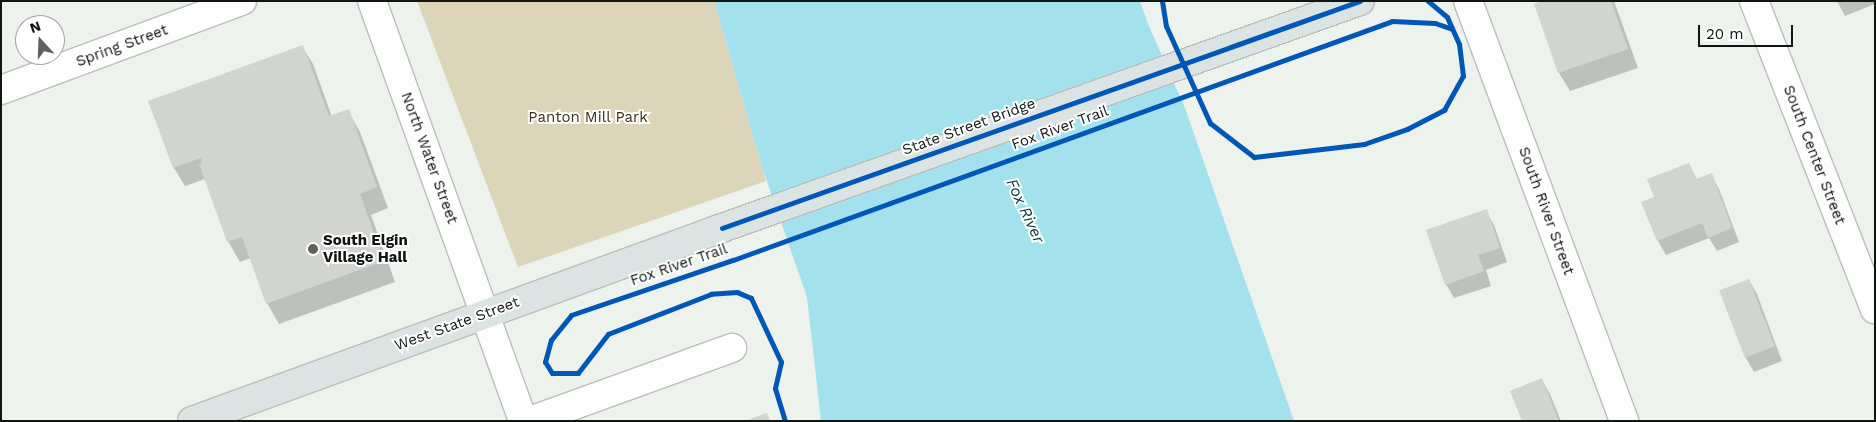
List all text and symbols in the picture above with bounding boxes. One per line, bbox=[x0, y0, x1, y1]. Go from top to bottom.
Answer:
north arrow bbox=[15, 15, 65, 65]
scale bar bbox=[1701, 15, 1796, 47]
text: N bbox=[28, 18, 43, 36]
street label: Spring Street bbox=[74, 21, 170, 71]
text: 20 m bbox=[1706, 25, 1744, 43]
street label: South Center Street bbox=[1779, 83, 1849, 227]
street label: North Water Street bbox=[397, 89, 461, 227]
street label: State Street Bridge bbox=[900, 95, 1038, 159]
street label: Fox River Trail bbox=[1009, 102, 1111, 154]
park label: Panton Mill Park bbox=[528, 109, 648, 127]
street label: South River Street bbox=[1514, 144, 1578, 278]
water label: Fox River bbox=[1002, 176, 1048, 246]
place label: South Elgin Village Hall bbox=[323, 231, 408, 266]
street label: Fox River Trail bbox=[628, 240, 730, 290]
marker: South Elgin Village Hall bbox=[307, 243, 319, 255]
street label: West State Street bbox=[392, 293, 522, 355]

